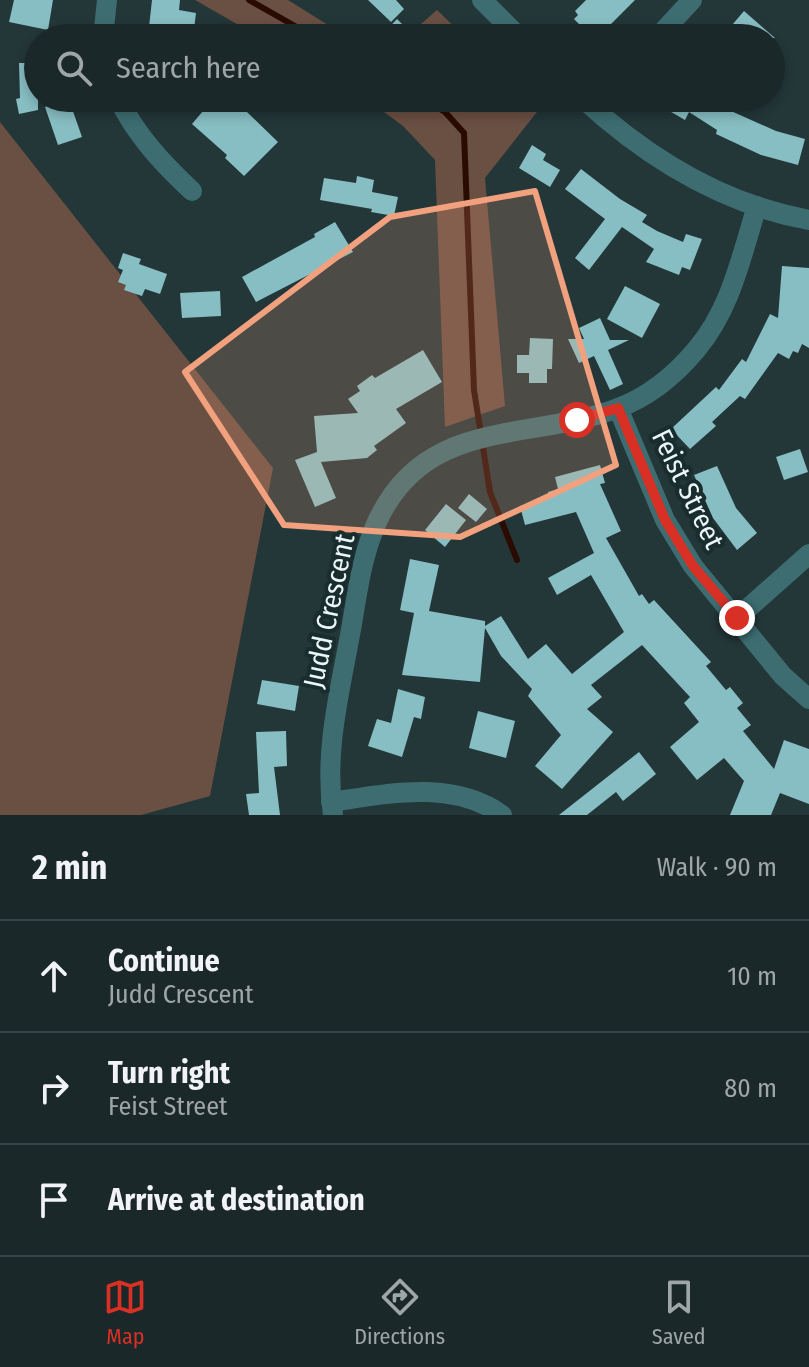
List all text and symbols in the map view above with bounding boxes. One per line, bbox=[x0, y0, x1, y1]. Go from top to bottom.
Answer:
search box bbox=[24, 24, 785, 112]
icon: search bbox=[52, 46, 96, 90]
text: Search here bbox=[116, 50, 261, 86]
route start bbox=[559, 402, 595, 438]
street label: Feist Street bbox=[645, 424, 731, 555]
street label: Judd Crescent bbox=[297, 530, 362, 691]
route end bbox=[719, 600, 755, 636]
text: 2 min bbox=[32, 847, 107, 888]
text: Walk · 90 m bbox=[657, 852, 777, 883]
text: Continue bbox=[108, 943, 220, 979]
icon: ahead bbox=[32, 954, 76, 998]
text: 10 m bbox=[727, 961, 777, 992]
text: Judd Crescent bbox=[108, 979, 253, 1010]
text: Turn right bbox=[108, 1055, 230, 1091]
icon: right bbox=[32, 1066, 76, 1110]
text: 80 m bbox=[724, 1073, 777, 1104]
text: Feist Street bbox=[108, 1091, 228, 1122]
icon: arrive bbox=[32, 1178, 76, 1222]
text: Arrive at destination bbox=[108, 1182, 365, 1218]
tab: Map bbox=[103, 1275, 147, 1350]
tab: Directions bbox=[354, 1275, 445, 1350]
tab: Saved bbox=[652, 1275, 706, 1350]

